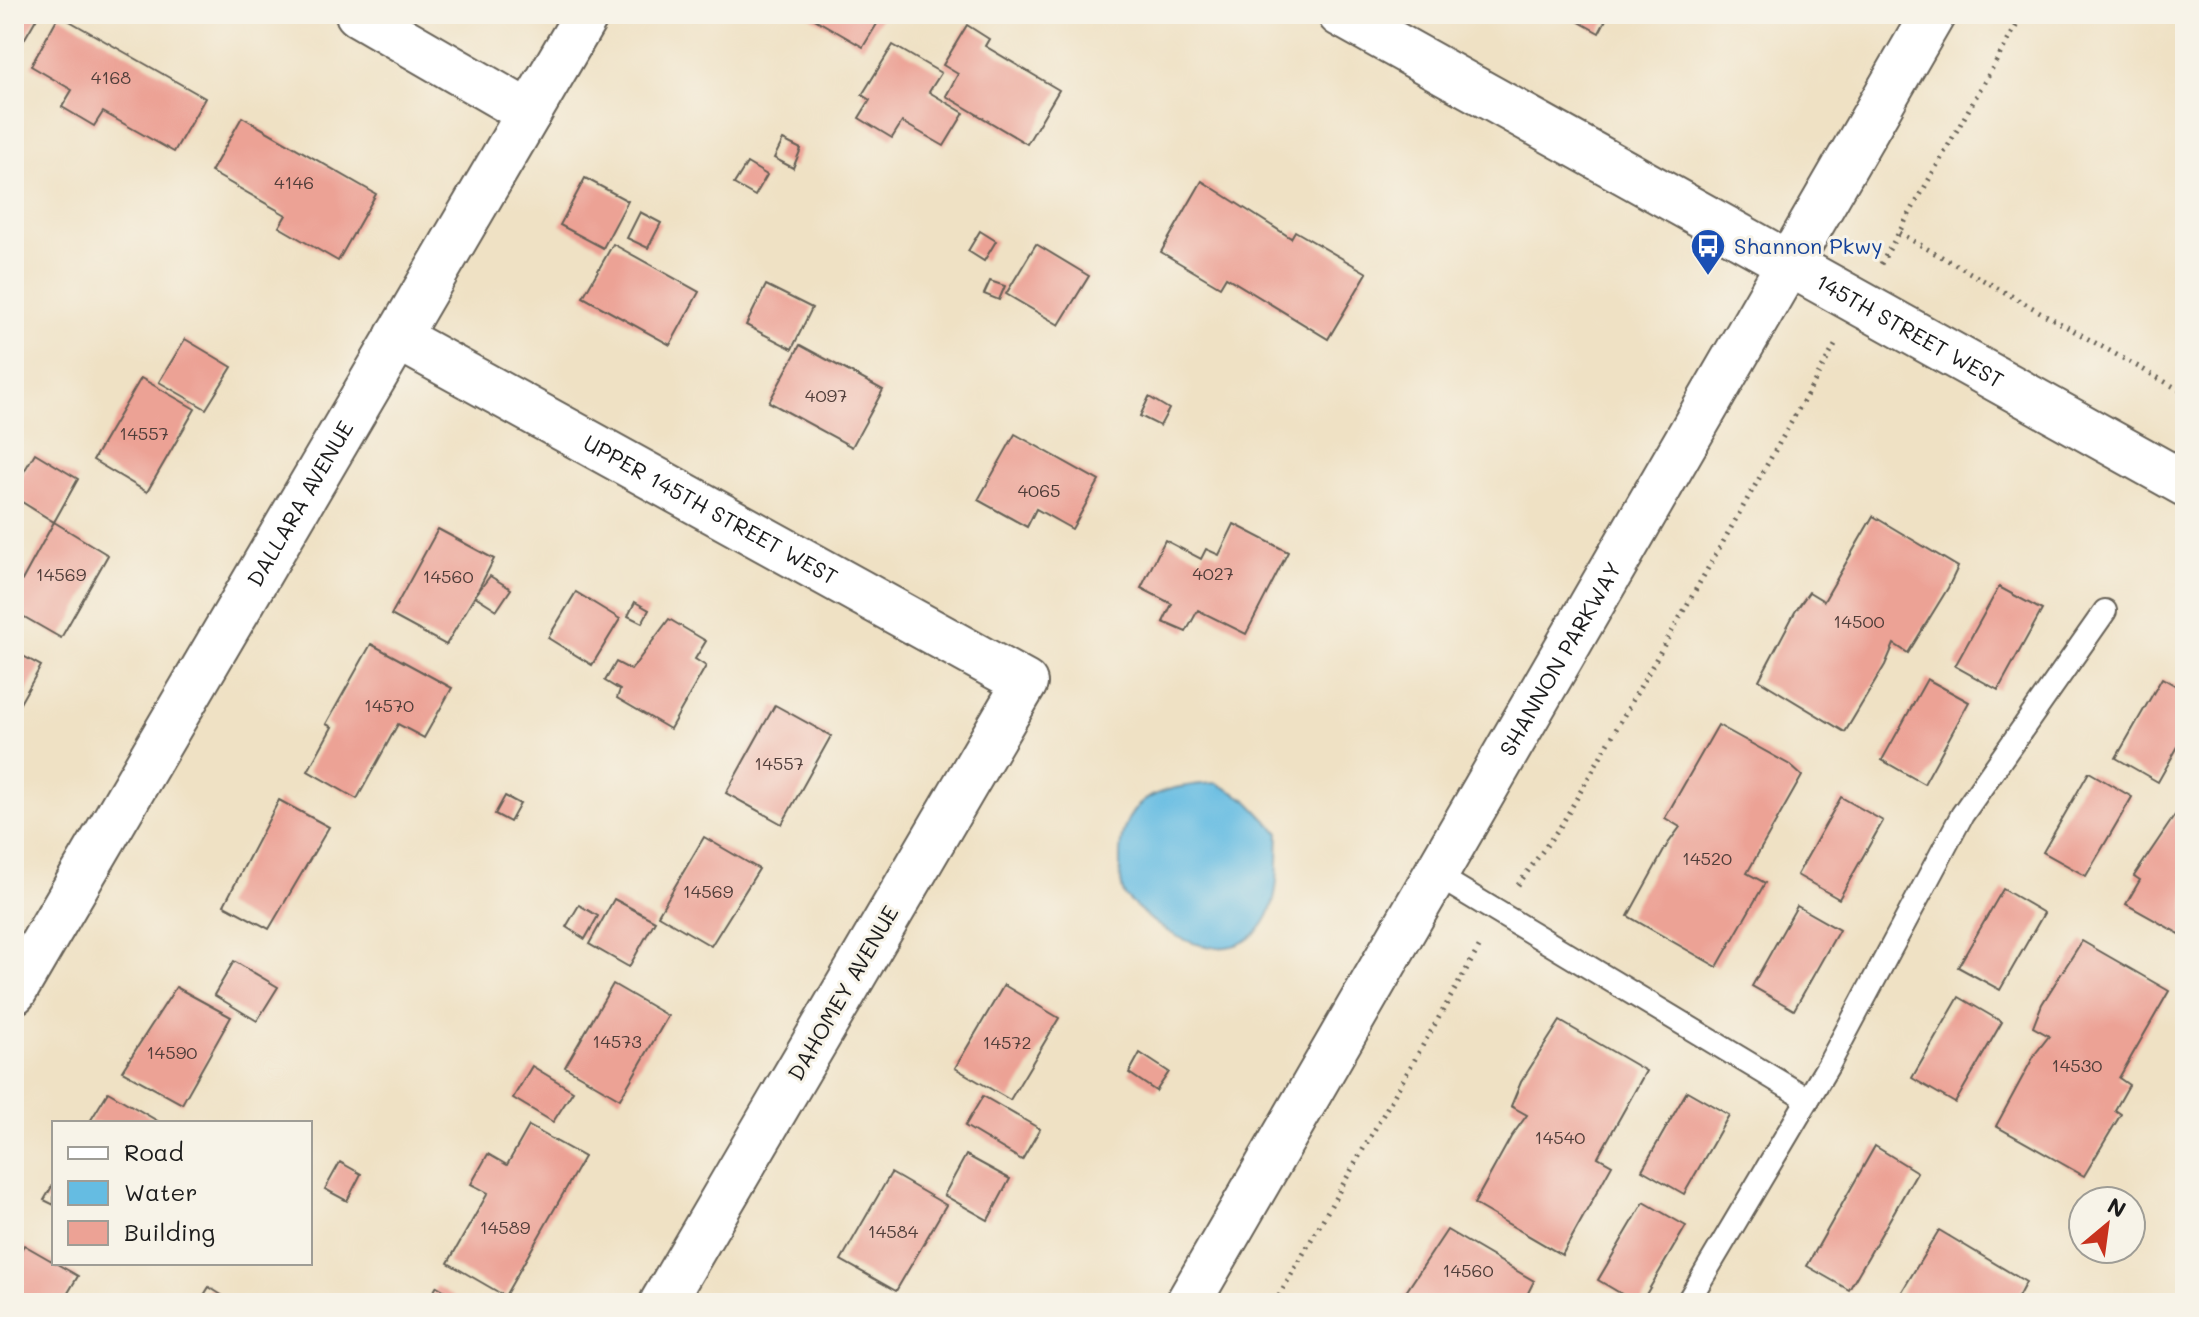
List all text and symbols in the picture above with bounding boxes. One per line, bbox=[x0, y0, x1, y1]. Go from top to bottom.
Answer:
house number: 4168 bbox=[91, 65, 131, 89]
house number: 4146 bbox=[274, 170, 314, 194]
bus stop icon: Shannon Pkwy bbox=[1689, 227, 1727, 277]
place label: Shannon Pkwy bbox=[1734, 231, 1883, 260]
street label: 145TH STREET WEST bbox=[1811, 267, 2009, 394]
house number: 4097 bbox=[805, 383, 847, 407]
street label: DALLARA AVENUE bbox=[240, 415, 360, 592]
house number: 14557 bbox=[119, 421, 169, 445]
street label: UPPER 145TH STREET WEST bbox=[579, 428, 843, 591]
house number: 4065 bbox=[1017, 478, 1061, 502]
street label: SHANNON PARKWAY bbox=[1492, 556, 1627, 761]
house number: 4027 bbox=[1192, 561, 1234, 585]
house number: 14569 bbox=[36, 562, 87, 586]
house number: 14560 bbox=[422, 564, 474, 588]
house number: 14500 bbox=[1833, 609, 1885, 633]
house number: 14570 bbox=[364, 693, 414, 717]
house number: 14557 bbox=[754, 751, 804, 775]
house number: 14520 bbox=[1682, 846, 1732, 870]
house number: 14569 bbox=[683, 879, 734, 903]
street label: DAHOMEY AVENUE bbox=[781, 900, 904, 1085]
house number: 14573 bbox=[592, 1029, 642, 1053]
house number: 14572 bbox=[982, 1030, 1032, 1054]
house number: 14590 bbox=[147, 1040, 197, 1064]
house number: 14530 bbox=[2052, 1053, 2102, 1077]
legend bbox=[52, 1121, 312, 1265]
house number: 14540 bbox=[1535, 1125, 1585, 1149]
text: Road bbox=[124, 1136, 184, 1167]
text: Water bbox=[124, 1176, 198, 1207]
north arrow bbox=[2067, 1185, 2147, 1265]
text: N bbox=[2103, 1190, 2131, 1224]
house number: 14589 bbox=[480, 1215, 531, 1239]
text: Building bbox=[124, 1216, 215, 1247]
house number: 14584 bbox=[868, 1219, 919, 1243]
house number: 14560 bbox=[1442, 1258, 1494, 1282]

